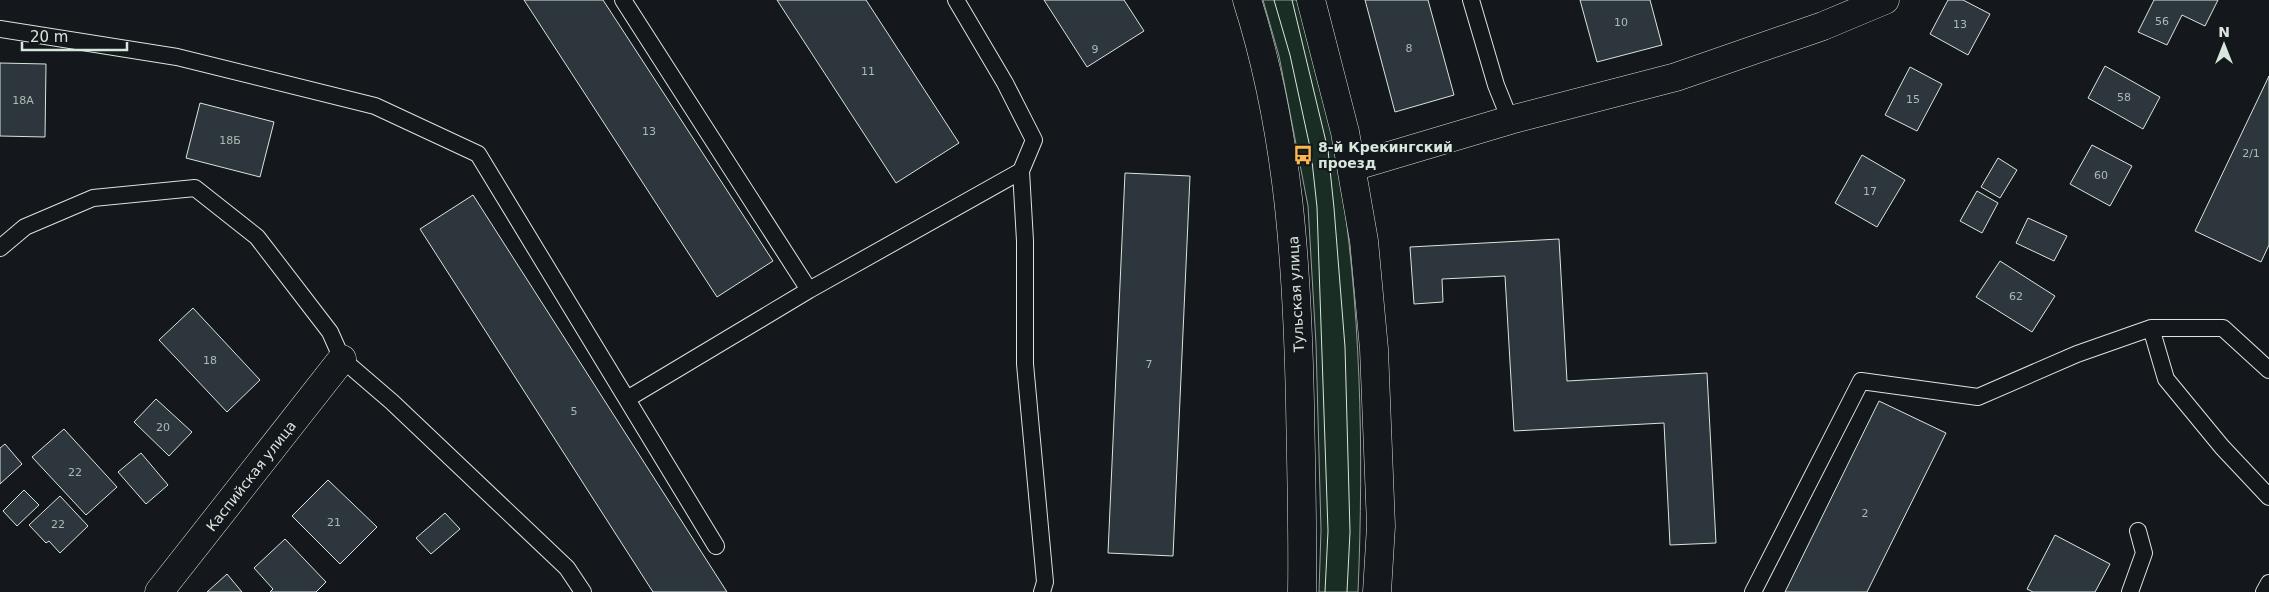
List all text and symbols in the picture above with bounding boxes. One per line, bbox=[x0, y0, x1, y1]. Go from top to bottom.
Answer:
house number: 56 bbox=[2155, 15, 2169, 28]
house number: 10 bbox=[1614, 16, 1628, 29]
house number: 13 bbox=[1953, 18, 1967, 31]
scale bar bbox=[22, 20, 128, 52]
north arrow bbox=[2199, 20, 2249, 70]
text: N bbox=[2218, 24, 2230, 40]
text: 20 m bbox=[30, 28, 68, 46]
house number: 8 bbox=[1406, 42, 1413, 55]
house number: 9 bbox=[1092, 43, 1099, 56]
house number: 11 bbox=[861, 65, 875, 78]
house number: 58 bbox=[2117, 91, 2131, 104]
house number: 15 bbox=[1906, 93, 1920, 106]
house number: 18А bbox=[12, 94, 34, 107]
house number: 13 bbox=[642, 125, 656, 138]
house number: 18Б bbox=[219, 134, 241, 147]
place label: 8-й Крекингский проезд bbox=[1318, 139, 1453, 171]
bus stop icon: 8-й Крекингский проезд bbox=[1292, 144, 1314, 166]
house number: 2/1 bbox=[2242, 147, 2260, 160]
house number: 60 bbox=[2094, 169, 2108, 182]
house number: 17 bbox=[1863, 185, 1877, 198]
street label: Тульская улица bbox=[1285, 236, 1307, 353]
house number: 62 bbox=[2009, 290, 2023, 303]
house number: 18 bbox=[203, 354, 217, 367]
house number: 7 bbox=[1146, 358, 1153, 371]
house number: 5 bbox=[571, 405, 578, 418]
street label: Каспийская улица bbox=[203, 418, 299, 534]
house number: 20 bbox=[156, 421, 170, 434]
house number: 22 bbox=[68, 466, 82, 479]
house number: 2 bbox=[1862, 507, 1869, 520]
house number: 21 bbox=[327, 516, 341, 529]
house number: 22 bbox=[51, 518, 65, 531]

